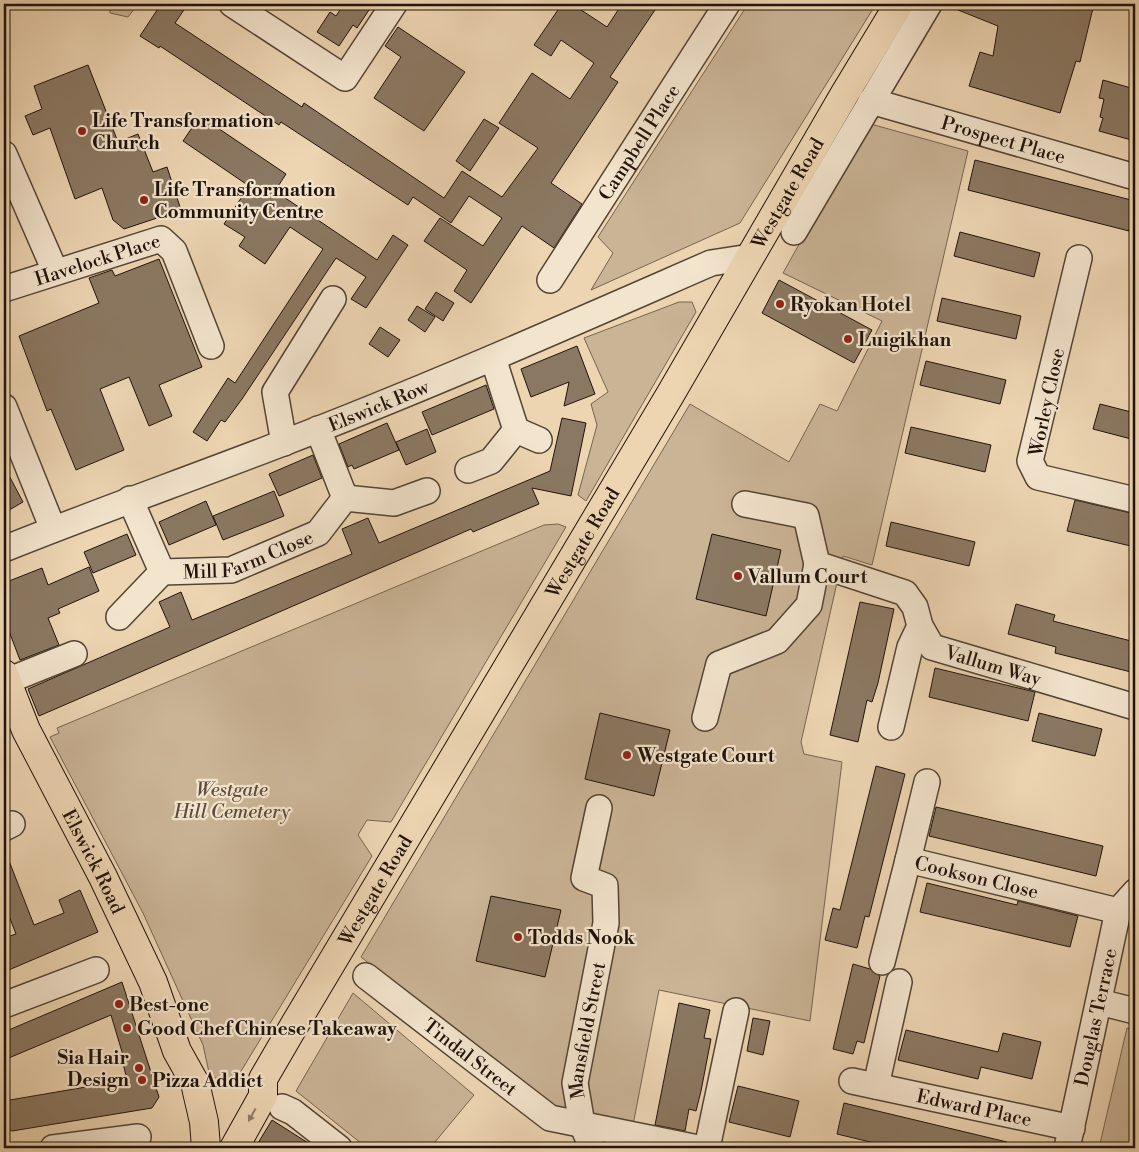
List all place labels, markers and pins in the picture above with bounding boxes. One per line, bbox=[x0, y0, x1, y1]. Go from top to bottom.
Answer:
place label: Life Transformation Church bbox=[92, 109, 274, 155]
marker: Life Transformation Church bbox=[76, 125, 88, 137]
place label: Life Transformation Community Centre bbox=[154, 178, 336, 224]
marker: Life Transformation Community Centre bbox=[138, 194, 150, 206]
place label: Ryokan Hotel bbox=[790, 293, 911, 317]
marker: Ryokan Hotel bbox=[774, 298, 786, 310]
place label: Luigikhan bbox=[858, 328, 951, 352]
marker: Luigikhan bbox=[842, 333, 854, 345]
place label: Vallum Court bbox=[747, 565, 867, 589]
marker: Vallum Court bbox=[732, 570, 744, 582]
place label: Westgate Court bbox=[636, 744, 775, 768]
marker: Westgate Court bbox=[621, 749, 633, 761]
place label: Todds Nook bbox=[528, 926, 635, 950]
marker: Todds Nook bbox=[512, 931, 524, 943]
place label: Best-one bbox=[129, 993, 209, 1017]
marker: Best-one bbox=[113, 998, 125, 1010]
place label: Good Chef Chinese Takeaway bbox=[137, 1017, 397, 1041]
marker: Good Chef Chinese Takeaway bbox=[121, 1022, 133, 1034]
place label: Sia Hair Design bbox=[57, 1046, 129, 1092]
marker: Sia Hair Design bbox=[133, 1062, 145, 1074]
place label: Pizza Addict bbox=[152, 1069, 263, 1093]
marker: Pizza Addict bbox=[136, 1074, 148, 1086]

